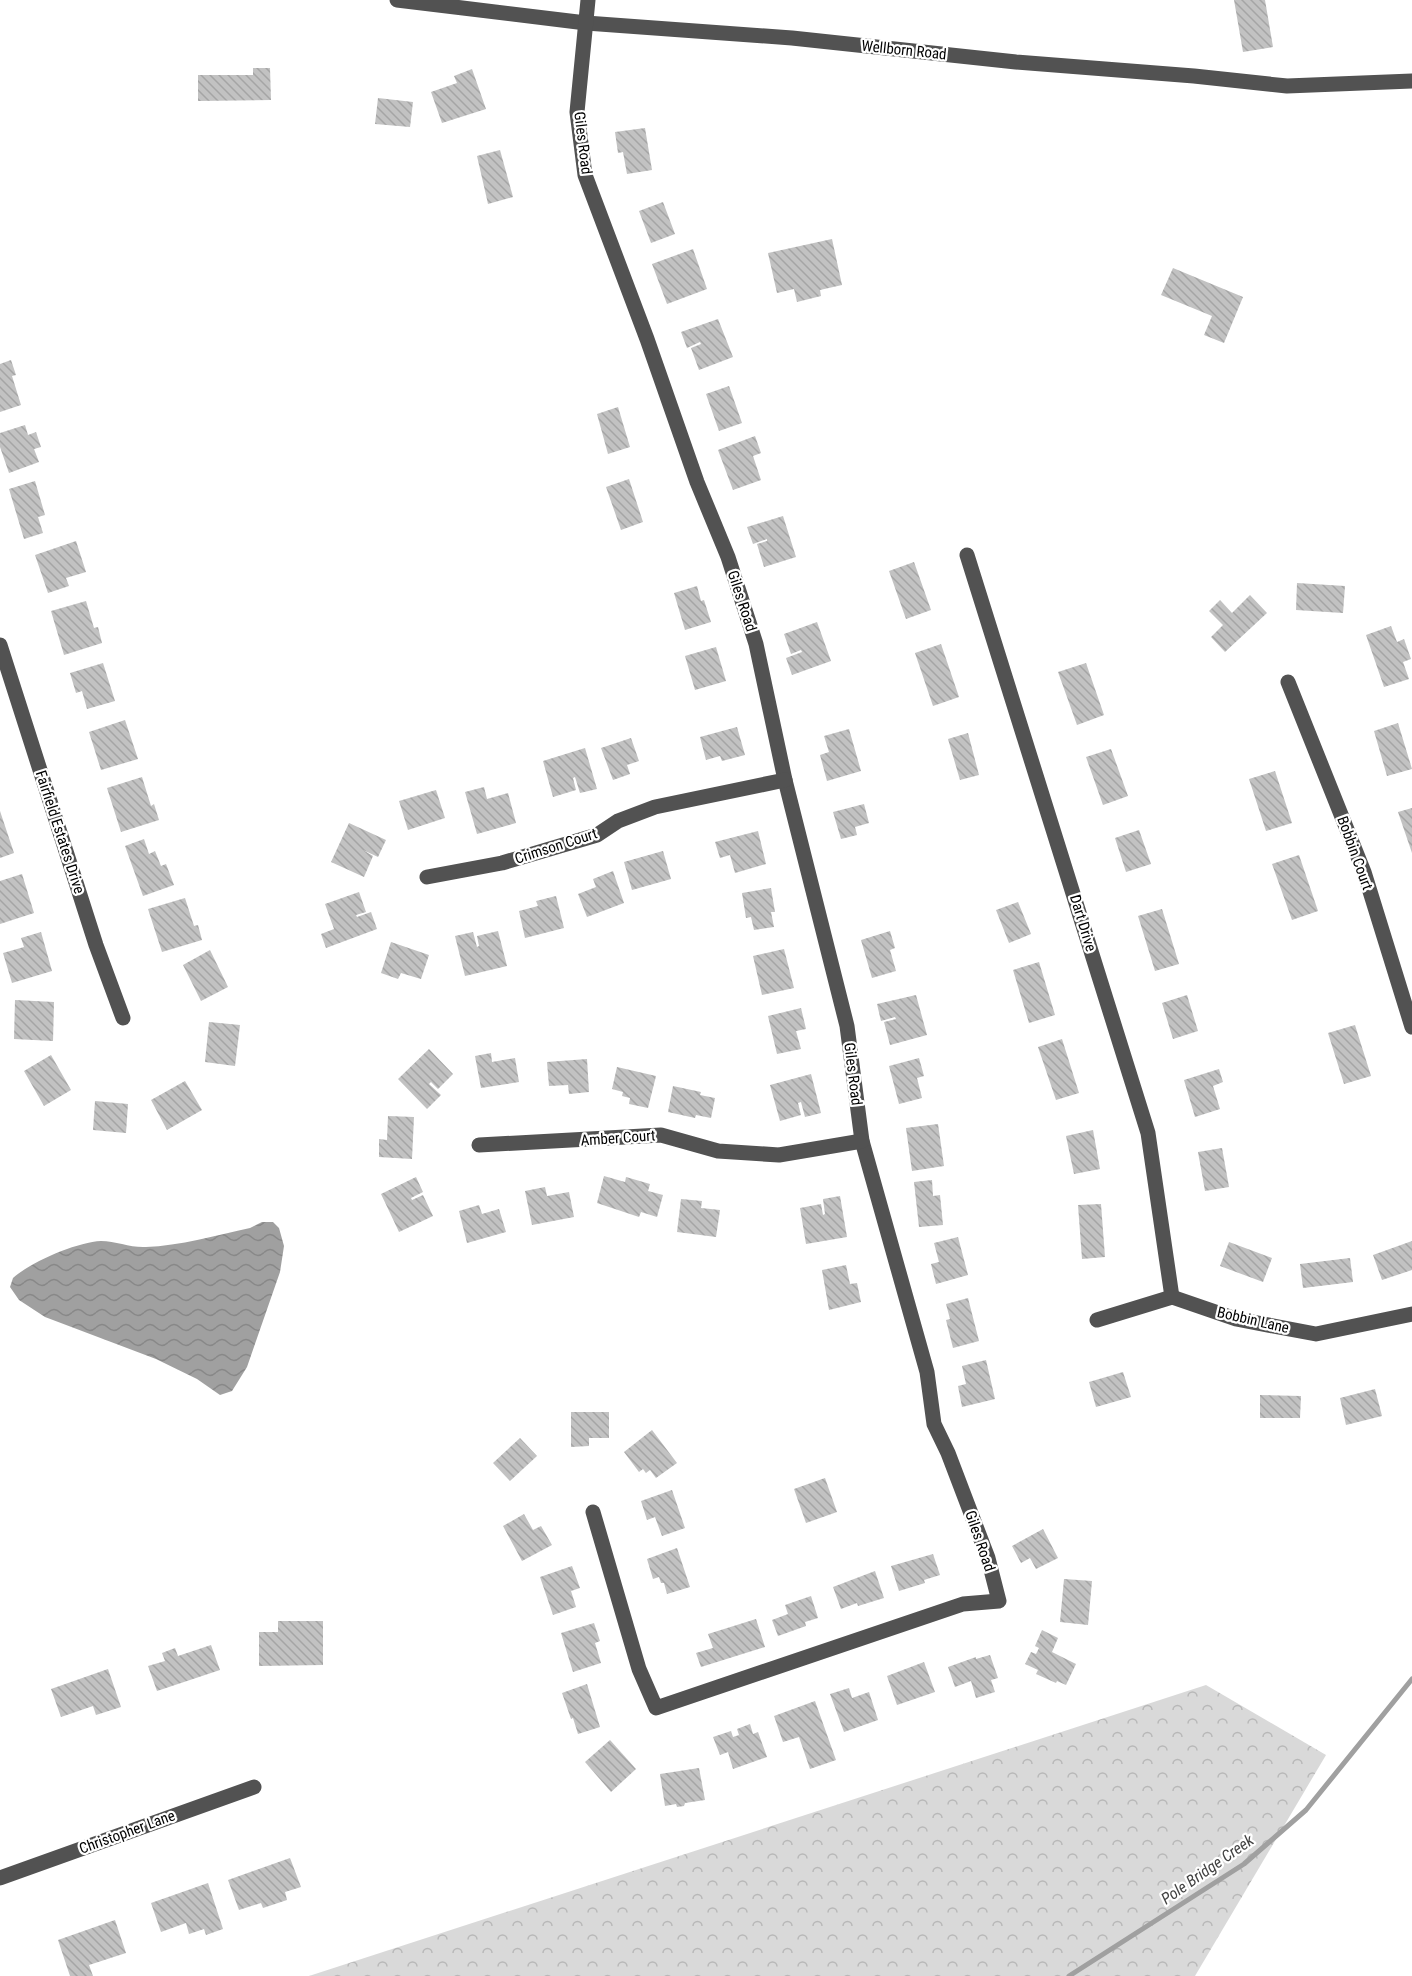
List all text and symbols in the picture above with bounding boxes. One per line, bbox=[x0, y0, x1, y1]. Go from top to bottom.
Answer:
street label: Wellborn Road bbox=[861, 37, 947, 63]
street label: Giles Road bbox=[570, 111, 596, 175]
street label: Giles Road bbox=[724, 568, 760, 634]
street label: Fairfield Estates Drive bbox=[32, 768, 88, 896]
street label: Bobbin Court bbox=[1333, 814, 1377, 892]
street label: Crimson Court bbox=[513, 824, 599, 868]
street label: Dart Drive bbox=[1066, 892, 1100, 954]
street label: Giles Road bbox=[840, 1042, 866, 1106]
street label: Amber Court bbox=[580, 1126, 656, 1150]
street label: Bobbin Lane bbox=[1215, 1303, 1291, 1337]
street label: Giles Road bbox=[961, 1508, 999, 1574]
street label: Christopher Lane bbox=[77, 1806, 177, 1858]
water label: Pole Bridge Creek bbox=[1157, 1830, 1258, 1908]

